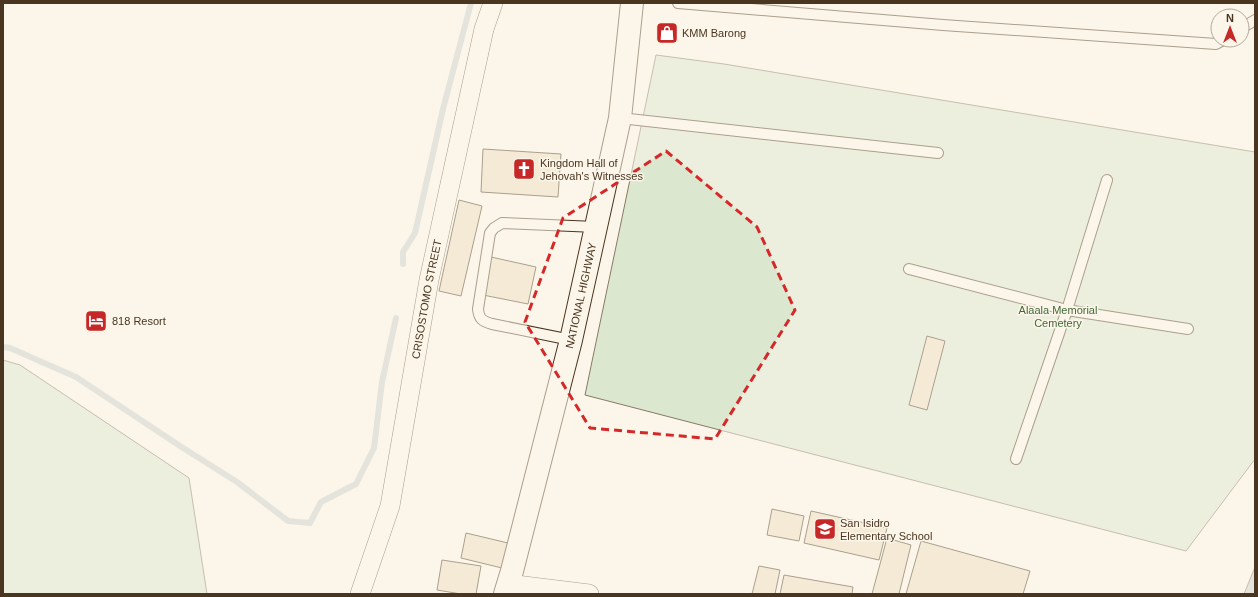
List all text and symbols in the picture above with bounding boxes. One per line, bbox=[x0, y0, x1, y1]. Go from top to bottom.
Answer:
north arrow bbox=[1210, 8, 1250, 48]
text: N bbox=[1226, 12, 1234, 24]
shop icon: KMM Barong bbox=[654, 20, 680, 46]
place label: KMM Barong bbox=[682, 27, 746, 39]
church icon: Kingdom Hall of Jehovah's Witnesses bbox=[511, 156, 537, 182]
place label: Kingdom Hall of Jehovah's Witnesses bbox=[540, 157, 643, 182]
street label: CRISOSTOMO STREET bbox=[409, 238, 444, 360]
street label: NATIONAL HIGHWAY bbox=[563, 241, 598, 350]
park label: Alaala Memorial Cemetery bbox=[1019, 304, 1097, 329]
hotel icon: 818 Resort bbox=[83, 308, 109, 334]
place label: 818 Resort bbox=[112, 315, 166, 327]
school or university icon: San Isidro Elementary School bbox=[812, 516, 838, 542]
place label: San Isidro Elementary School bbox=[840, 517, 932, 542]

